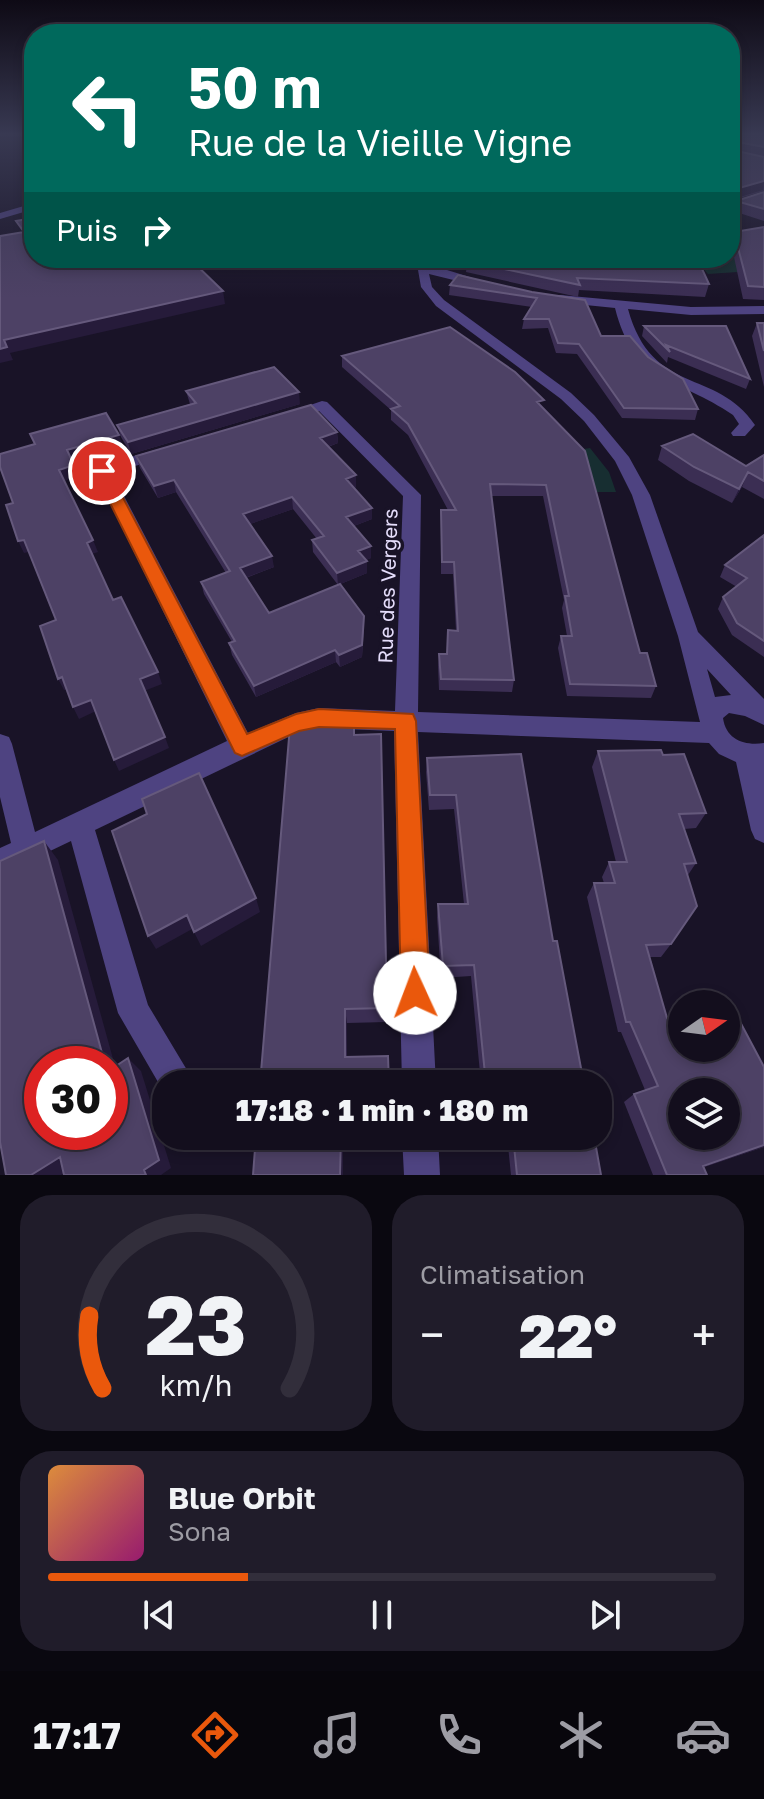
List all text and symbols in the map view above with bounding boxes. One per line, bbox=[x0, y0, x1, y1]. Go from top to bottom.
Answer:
text: 50 m bbox=[188, 53, 322, 120]
icon: left bbox=[56, 56, 160, 160]
text: Rue de la Vieille Vigne bbox=[188, 121, 572, 164]
icon: right bbox=[134, 208, 178, 252]
text: Puis bbox=[56, 212, 118, 248]
pin bbox=[68, 437, 136, 505]
icon: arrive bbox=[80, 449, 124, 493]
street label: Rue des Vergers bbox=[372, 508, 402, 664]
position arrow bbox=[373, 951, 457, 1035]
north arrow bbox=[668, 990, 740, 1062]
map controls bbox=[668, 990, 740, 1150]
speed limit sign: 30 bbox=[24, 1046, 128, 1150]
button: layers bbox=[668, 1078, 740, 1150]
text: 17:18 · 1 min · 180 m bbox=[236, 1092, 528, 1128]
text: Climatisation bbox=[420, 1259, 585, 1290]
text: 23 bbox=[145, 1273, 247, 1373]
text: 22° bbox=[519, 1299, 617, 1371]
text: − bbox=[420, 1308, 444, 1361]
text: + bbox=[692, 1308, 716, 1361]
text: km/h bbox=[160, 1368, 232, 1402]
text: Blue Orbit bbox=[168, 1480, 316, 1516]
text: Sona bbox=[168, 1516, 231, 1547]
icon: previous bbox=[137, 1593, 181, 1637]
icon: pause bbox=[360, 1593, 404, 1637]
icon: next bbox=[583, 1593, 627, 1637]
icon: directions bbox=[187, 1707, 243, 1763]
icon: music bbox=[309, 1707, 365, 1763]
icon: phone bbox=[431, 1707, 487, 1763]
icon: climate bbox=[553, 1707, 609, 1763]
icon: car bbox=[675, 1707, 731, 1763]
text: 17:17 bbox=[33, 1714, 121, 1757]

